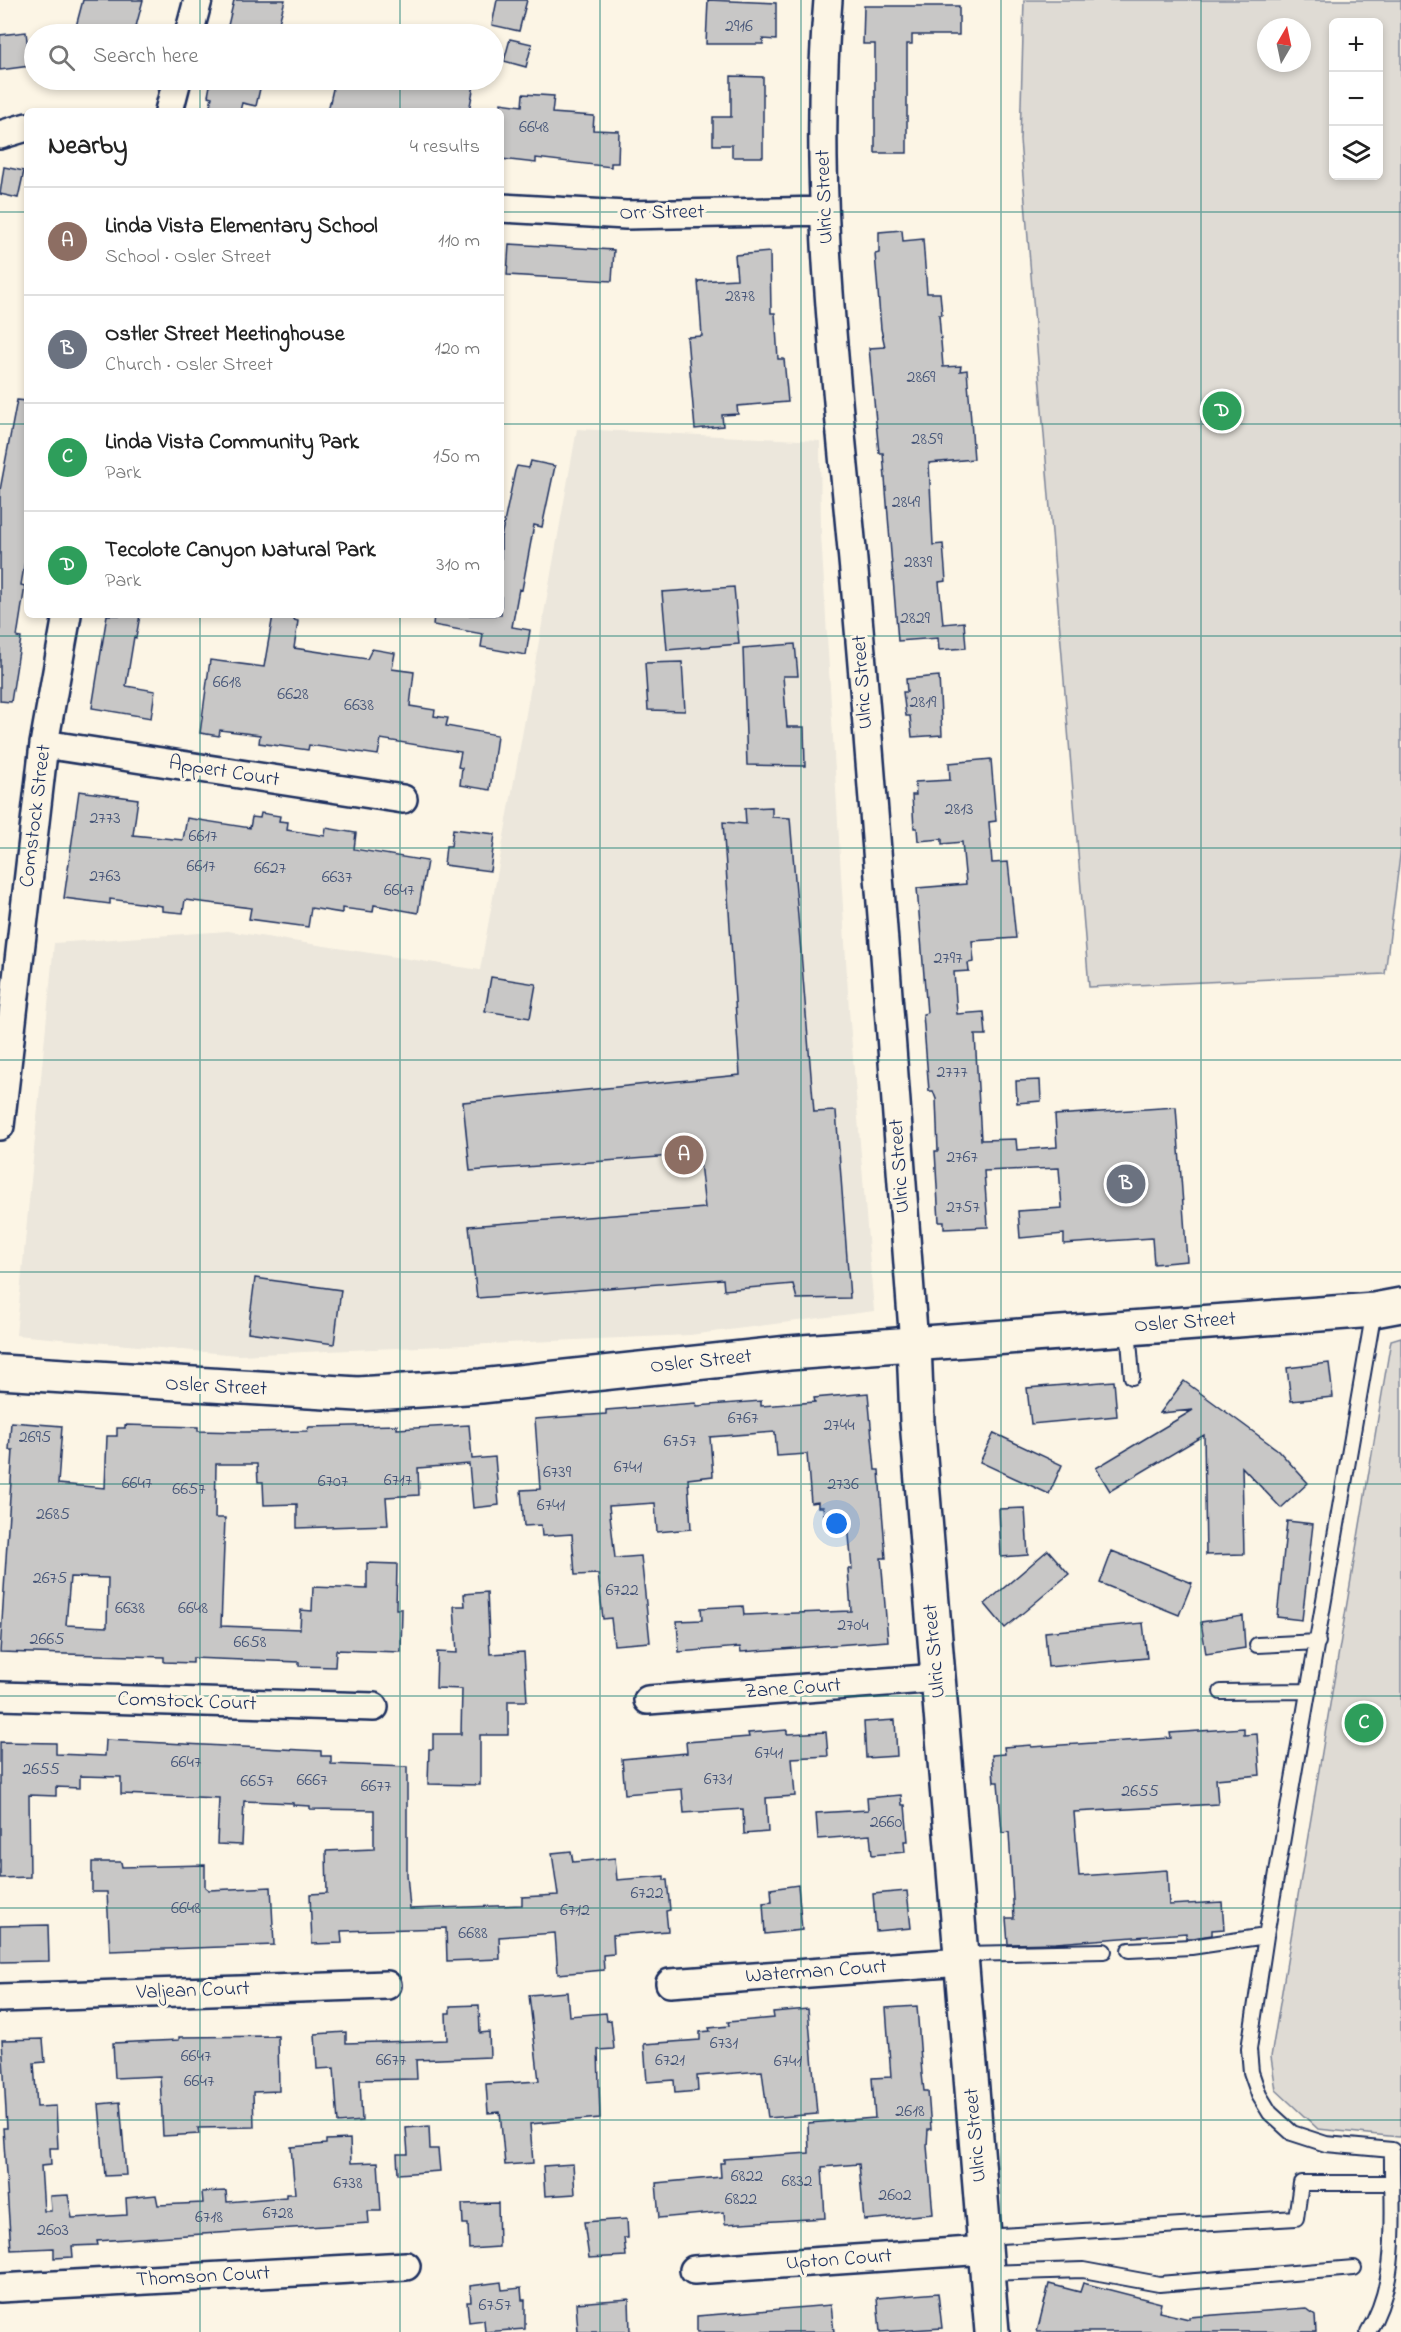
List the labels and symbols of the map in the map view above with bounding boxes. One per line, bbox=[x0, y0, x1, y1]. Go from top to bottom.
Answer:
house number: 2916 bbox=[725, 14, 753, 40]
north arrow bbox=[1257, 18, 1311, 72]
house number: 6648 bbox=[519, 115, 549, 141]
street label: Ulric Street bbox=[808, 149, 842, 245]
street label: Orr Street bbox=[619, 197, 705, 229]
house number: 2878 bbox=[725, 284, 755, 310]
house number: 2869 bbox=[906, 365, 936, 391]
pin: D bbox=[1202, 388, 1242, 434]
house number: 2859 bbox=[911, 427, 943, 453]
house number: 2849 bbox=[892, 490, 921, 516]
house number: 2839 bbox=[904, 550, 933, 576]
house number: 2829 bbox=[900, 606, 931, 632]
street label: Ulric Street bbox=[845, 634, 881, 730]
house number: 6618 bbox=[213, 670, 241, 696]
house number: 6628 bbox=[277, 682, 309, 708]
house number: 2819 bbox=[910, 690, 937, 716]
house number: 6638 bbox=[344, 693, 374, 719]
street label: Comstock Street bbox=[12, 743, 60, 889]
street label: Appert Court bbox=[166, 748, 282, 796]
house number: 2813 bbox=[945, 797, 973, 823]
house number: 2773 bbox=[89, 806, 121, 832]
house number: 6617 bbox=[189, 824, 218, 850]
house number: 6617 bbox=[187, 854, 216, 880]
house number: 6627 bbox=[254, 856, 287, 882]
house number: 2763 bbox=[89, 864, 121, 890]
house number: 6637 bbox=[322, 865, 353, 891]
house number: 6647 bbox=[384, 878, 415, 904]
house number: 2797 bbox=[933, 946, 963, 972]
house number: 2777 bbox=[936, 1060, 968, 1086]
street label: Ulric Street bbox=[882, 1118, 918, 1214]
pin: A bbox=[664, 1132, 704, 1178]
house number: 2767 bbox=[946, 1145, 978, 1171]
pin: B bbox=[1106, 1162, 1146, 1206]
house number: 2757 bbox=[946, 1195, 981, 1221]
street label: Osler Street bbox=[1133, 1304, 1237, 1342]
street label: Osler Street bbox=[649, 1342, 753, 1382]
street label: Osler Street bbox=[164, 1369, 268, 1405]
house number: 6767 bbox=[728, 1406, 759, 1432]
house number: 2744 bbox=[823, 1413, 855, 1439]
house number: 2695 bbox=[19, 1425, 51, 1451]
house number: 6757 bbox=[663, 1429, 697, 1455]
house number: 6741 bbox=[614, 1455, 643, 1481]
house number: 6739 bbox=[543, 1460, 572, 1486]
house number: 6717 bbox=[384, 1468, 413, 1494]
house number: 6707 bbox=[318, 1469, 349, 1495]
house number: 6647 bbox=[122, 1471, 153, 1497]
house number: 2736 bbox=[827, 1472, 859, 1498]
house number: 6657 bbox=[172, 1477, 206, 1503]
house number: 6741 bbox=[537, 1493, 566, 1519]
house number: 2685 bbox=[36, 1502, 70, 1528]
your location bbox=[822, 1509, 851, 1538]
house number: 2675 bbox=[33, 1566, 67, 1592]
house number: 6722 bbox=[605, 1578, 639, 1604]
house number: 6638 bbox=[115, 1596, 145, 1622]
house number: 6648 bbox=[178, 1596, 208, 1622]
street label: Ulric Street bbox=[916, 1603, 954, 1699]
house number: 2704 bbox=[837, 1613, 869, 1639]
house number: 2665 bbox=[29, 1627, 65, 1653]
house number: 6658 bbox=[234, 1630, 267, 1656]
street label: Zane Court bbox=[744, 1671, 842, 1707]
street label: Comstock Court bbox=[117, 1685, 257, 1719]
pin: C bbox=[1344, 1700, 1384, 1746]
house number: 6741 bbox=[755, 1741, 784, 1767]
house number: 6647 bbox=[171, 1750, 202, 1776]
house number: 2655 bbox=[22, 1757, 60, 1783]
house number: 6731 bbox=[704, 1767, 733, 1793]
house number: 6667 bbox=[296, 1768, 328, 1794]
house number: 6657 bbox=[240, 1769, 274, 1795]
house number: 6677 bbox=[361, 1774, 392, 1800]
house number: 2655 bbox=[1121, 1779, 1159, 1805]
house number: 2660 bbox=[870, 1810, 903, 1836]
house number: 6722 bbox=[630, 1881, 664, 1907]
house number: 6648 bbox=[171, 1896, 201, 1922]
house number: 6712 bbox=[560, 1898, 590, 1924]
house number: 6688 bbox=[458, 1921, 488, 1947]
street label: Waterman Court bbox=[744, 1952, 888, 1992]
street label: Valjean Court bbox=[135, 1974, 250, 2008]
house number: 6731 bbox=[710, 2031, 739, 2057]
house number: 6647 bbox=[181, 2044, 212, 2070]
house number: 6677 bbox=[376, 2048, 407, 2074]
house number: 6721 bbox=[655, 2048, 685, 2074]
house number: 6741 bbox=[774, 2049, 803, 2075]
house number: 6647 bbox=[184, 2069, 215, 2095]
street label: Ulric Street bbox=[957, 2087, 995, 2183]
house number: 2618 bbox=[895, 2099, 925, 2125]
house number: 6822 bbox=[731, 2164, 763, 2190]
house number: 6832 bbox=[781, 2169, 813, 2195]
house number: 6738 bbox=[333, 2171, 363, 2197]
house number: 2602 bbox=[878, 2183, 912, 2209]
house number: 6822 bbox=[725, 2187, 757, 2213]
house number: 6728 bbox=[262, 2201, 294, 2227]
house number: 6718 bbox=[195, 2205, 223, 2231]
house number: 2603 bbox=[37, 2218, 69, 2244]
street label: Upton Court bbox=[785, 2241, 893, 2279]
street label: Thomson Court bbox=[135, 2259, 271, 2295]
house number: 6757 bbox=[478, 2293, 512, 2319]

